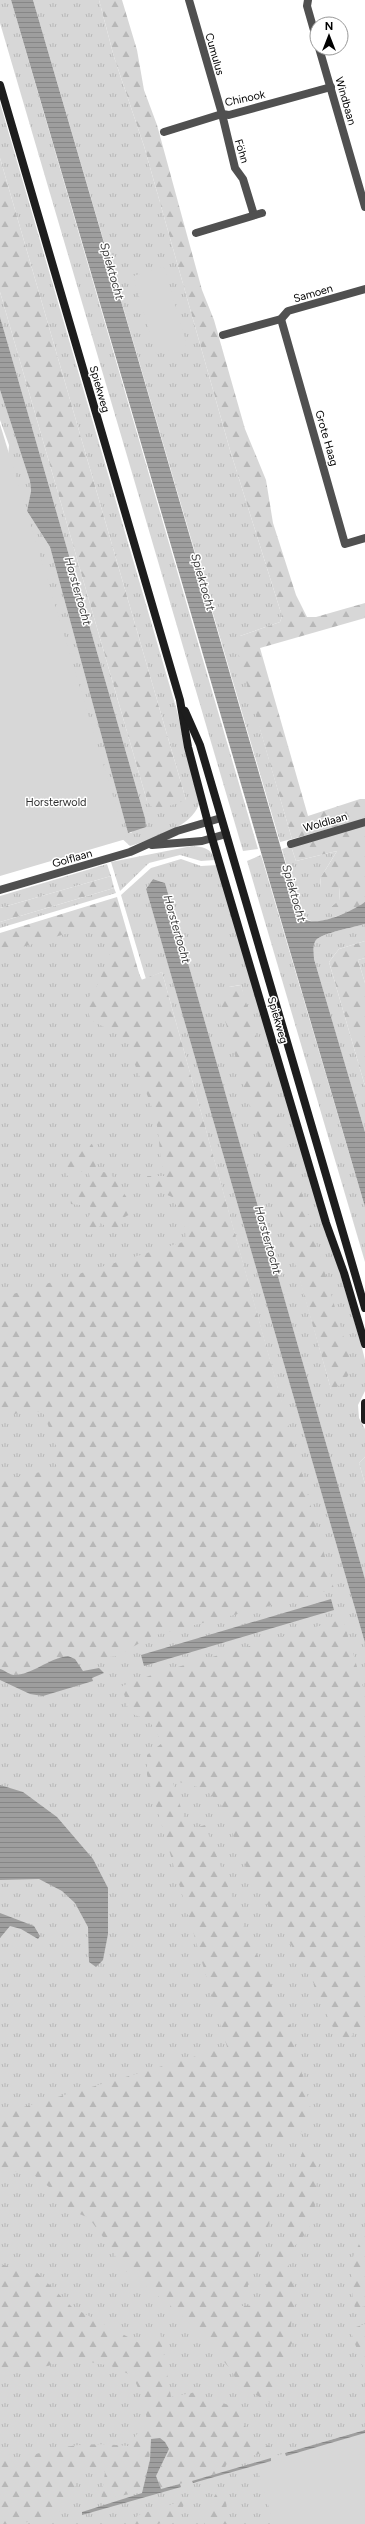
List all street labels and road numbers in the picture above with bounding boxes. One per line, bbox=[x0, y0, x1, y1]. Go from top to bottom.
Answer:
street label: Cumulus bbox=[202, 32, 227, 77]
street label: Windbaan bbox=[332, 76, 359, 127]
street label: Chinook bbox=[224, 88, 267, 109]
street label: Föhn bbox=[232, 137, 251, 165]
street label: Samoen bbox=[292, 282, 334, 305]
street label: Spiekweg bbox=[87, 364, 112, 414]
street label: Grote Haag bbox=[312, 409, 341, 467]
street label: Woldlaan bbox=[302, 810, 349, 835]
street label: Golflaan bbox=[51, 847, 94, 870]
street label: Spiekweg bbox=[265, 995, 290, 1045]

